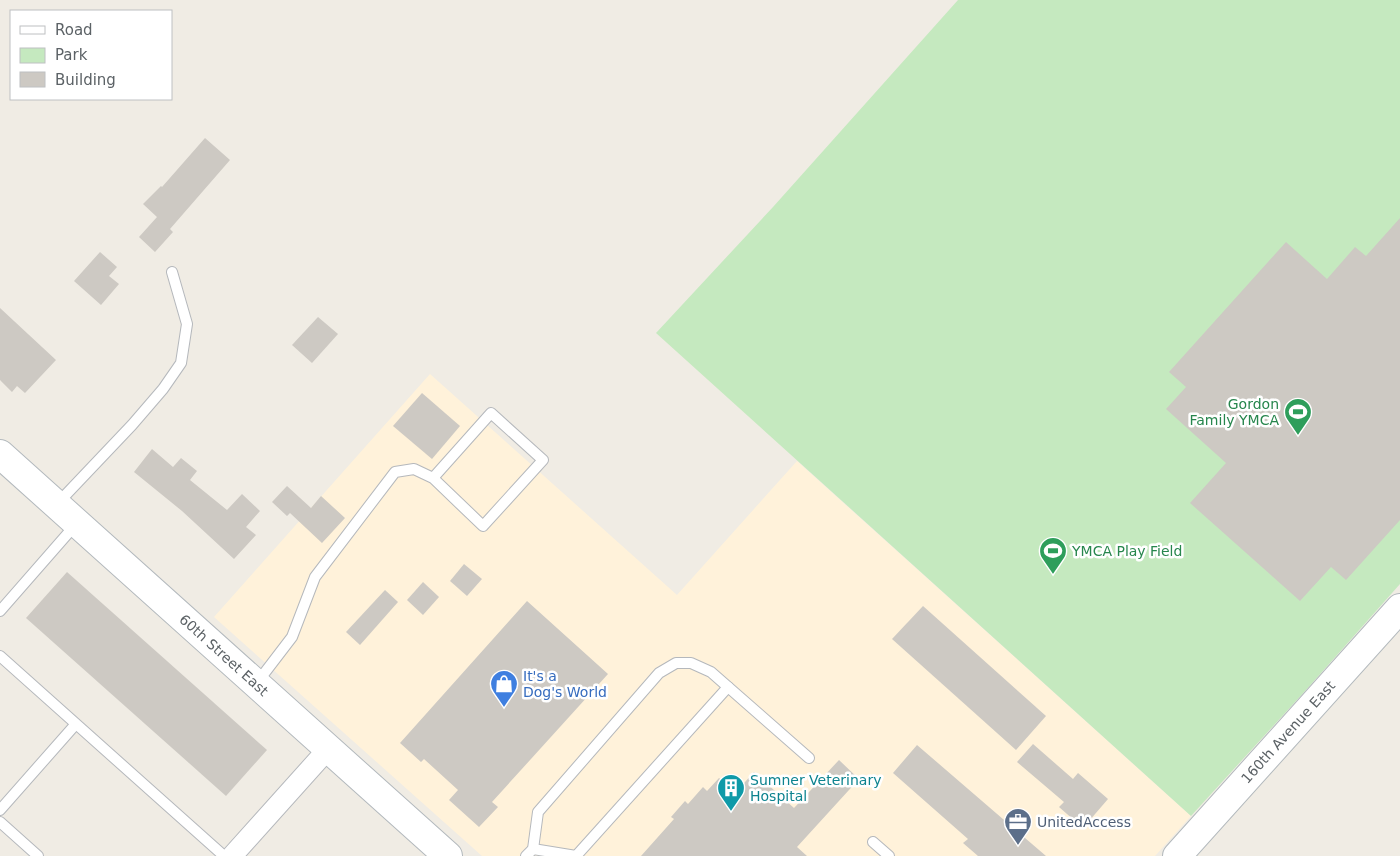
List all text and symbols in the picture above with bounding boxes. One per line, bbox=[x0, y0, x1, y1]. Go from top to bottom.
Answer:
legend bbox=[10, 10, 172, 100]
text: Road bbox=[55, 21, 93, 39]
text: Park bbox=[55, 46, 88, 64]
text: Building bbox=[55, 71, 116, 89]
place label: Gordon Family YMCA bbox=[1190, 396, 1279, 428]
sports icon: Gordon Family YMCA bbox=[1283, 397, 1313, 436]
sports icon: YMCA Play Field bbox=[1038, 536, 1068, 575]
place label: YMCA Play Field bbox=[1071, 543, 1182, 559]
street label: 60th Street East bbox=[176, 611, 272, 699]
place label: It's a Dog's World bbox=[523, 668, 607, 700]
shop icon: It's a Dog's World bbox=[489, 669, 519, 708]
street label: 160th Avenue East bbox=[1238, 677, 1339, 786]
place label: Sumner Veterinary Hospital bbox=[750, 772, 881, 804]
building icon: Sumner Veterinary Hospital bbox=[716, 773, 746, 812]
office icon: UnitedAccess bbox=[1003, 807, 1033, 846]
place label: UnitedAccess bbox=[1037, 814, 1131, 830]

